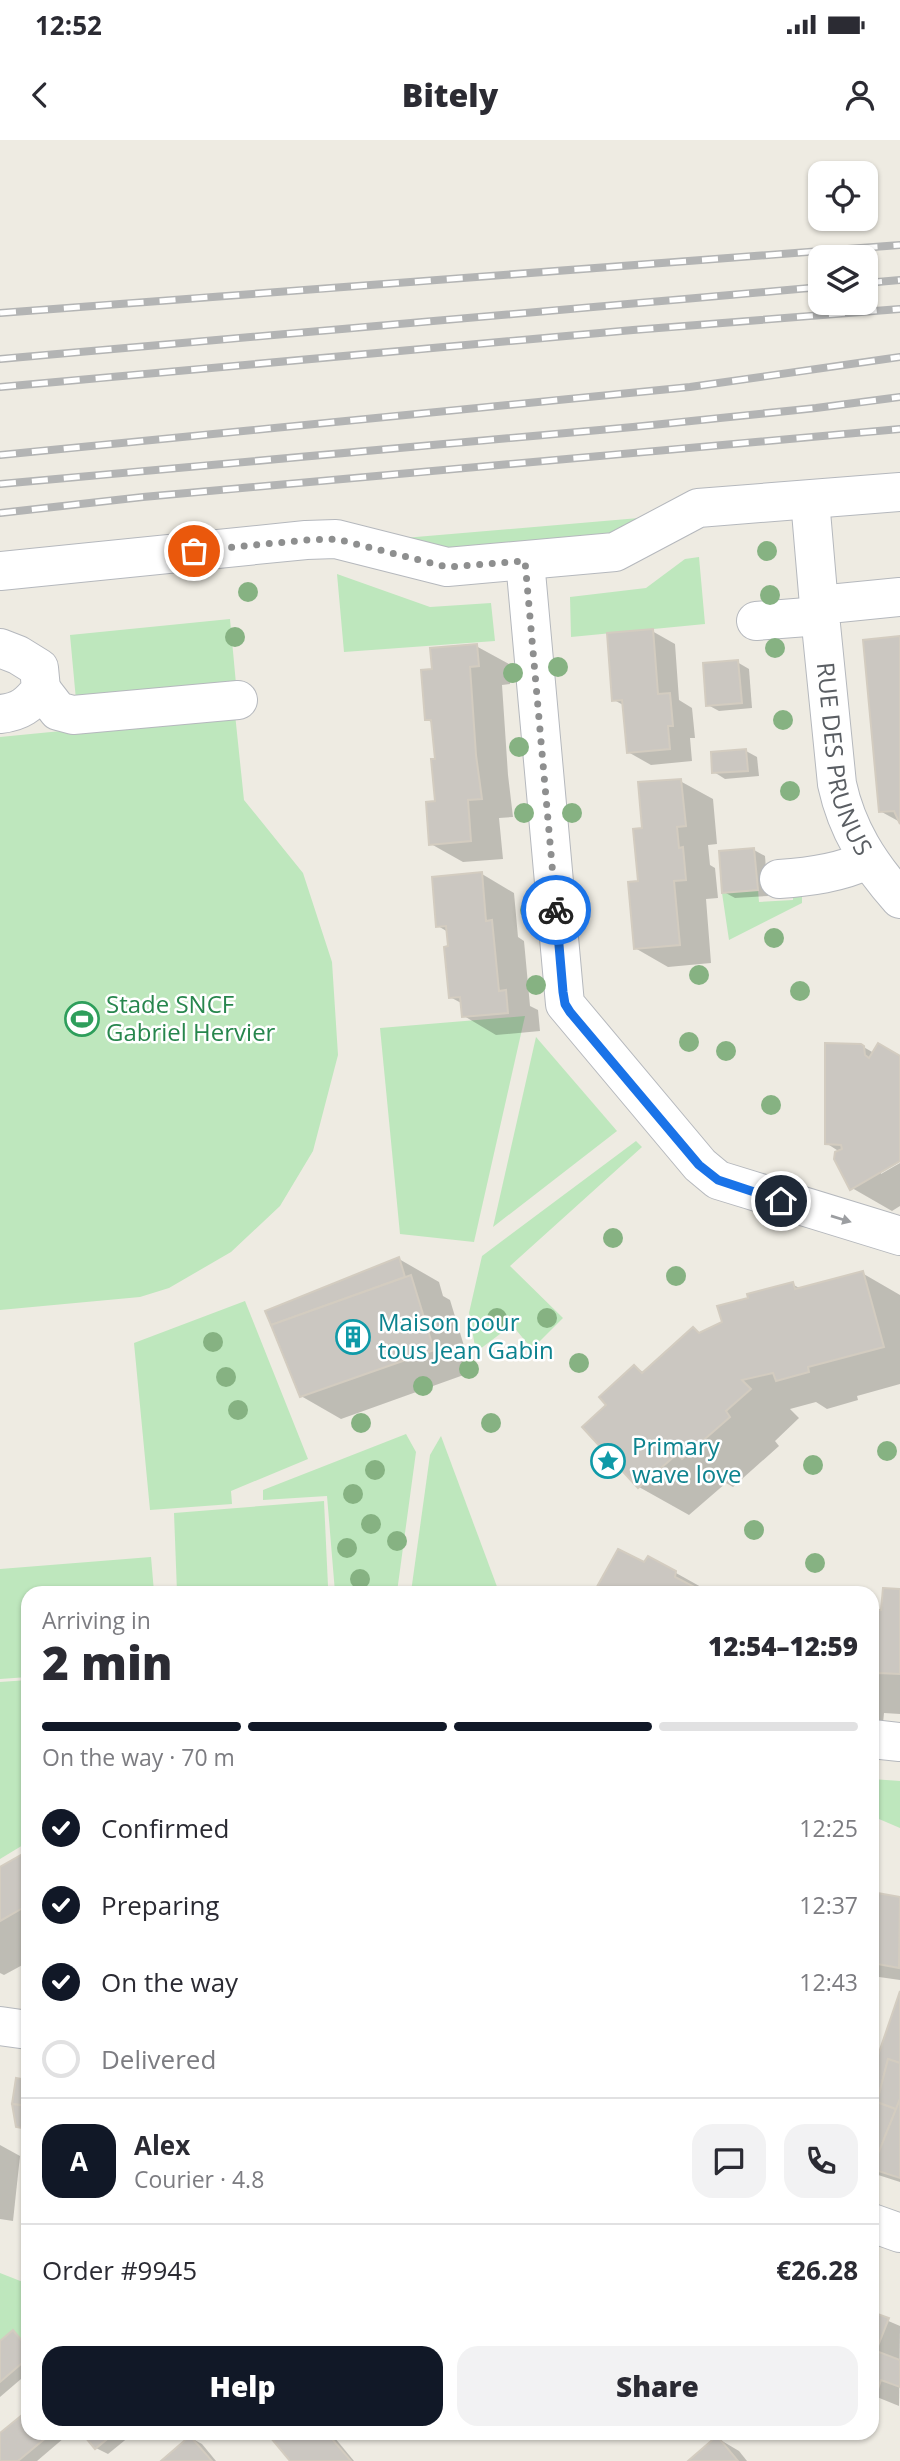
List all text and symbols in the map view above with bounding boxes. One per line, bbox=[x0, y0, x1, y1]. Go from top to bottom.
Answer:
text: 12:52 bbox=[35, 7, 102, 43]
text: Bitely bbox=[402, 73, 498, 116]
icon: back bbox=[21, 76, 59, 114]
icon: person bbox=[841, 76, 879, 114]
map controls bbox=[808, 161, 878, 315]
button: locate bbox=[808, 161, 878, 231]
button: layers bbox=[808, 245, 878, 315]
pin bbox=[164, 521, 224, 581]
icon: bag bbox=[175, 532, 213, 570]
street label: RUE DES PRUNUS bbox=[810, 661, 881, 861]
courier bbox=[521, 875, 591, 945]
icon: bike bbox=[537, 891, 575, 929]
place label: Stade SNCF Gabriel Hervier bbox=[106, 987, 276, 1048]
sports icon: Stade SNCF Gabriel Hervier bbox=[63, 1000, 101, 1038]
pin bbox=[751, 1171, 811, 1231]
icon: home bbox=[762, 1182, 800, 1220]
one-way arrow bbox=[831, 1214, 852, 1224]
place label: Maison pour tous Jean Gabin bbox=[378, 1305, 554, 1366]
building icon: Maison pour tous Jean Gabin bbox=[334, 1318, 372, 1356]
place label: Primary wave love bbox=[632, 1429, 742, 1490]
place icon: Primary wave love bbox=[589, 1442, 627, 1480]
text: Arriving in bbox=[42, 1604, 151, 1636]
text: 12:54–12:59 bbox=[708, 1628, 858, 1664]
text: 2 min bbox=[42, 1631, 173, 1693]
text: On the way · 70 m bbox=[42, 1741, 235, 1773]
icon: check bbox=[42, 1809, 80, 1847]
text: Confirmed bbox=[101, 1810, 229, 1846]
text: 12:25 bbox=[799, 1812, 858, 1844]
icon: check bbox=[42, 1886, 80, 1924]
text: Preparing bbox=[101, 1887, 219, 1923]
text: 12:37 bbox=[799, 1889, 858, 1921]
icon: check bbox=[42, 1963, 80, 2001]
text: On the way bbox=[101, 1964, 238, 2000]
text: 12:43 bbox=[799, 1966, 858, 1998]
text: Delivered bbox=[101, 2041, 216, 2077]
button: chat bbox=[692, 2124, 766, 2198]
button: phone bbox=[784, 2124, 858, 2198]
text: Alex bbox=[134, 2127, 190, 2163]
text: A bbox=[70, 2143, 88, 2179]
text: Courier · 4.8 bbox=[134, 2163, 264, 2195]
text: Order #9945 bbox=[42, 2252, 197, 2288]
text: €26.28 bbox=[776, 2252, 858, 2288]
button: Help bbox=[42, 2346, 443, 2426]
button: Share bbox=[457, 2346, 858, 2426]

